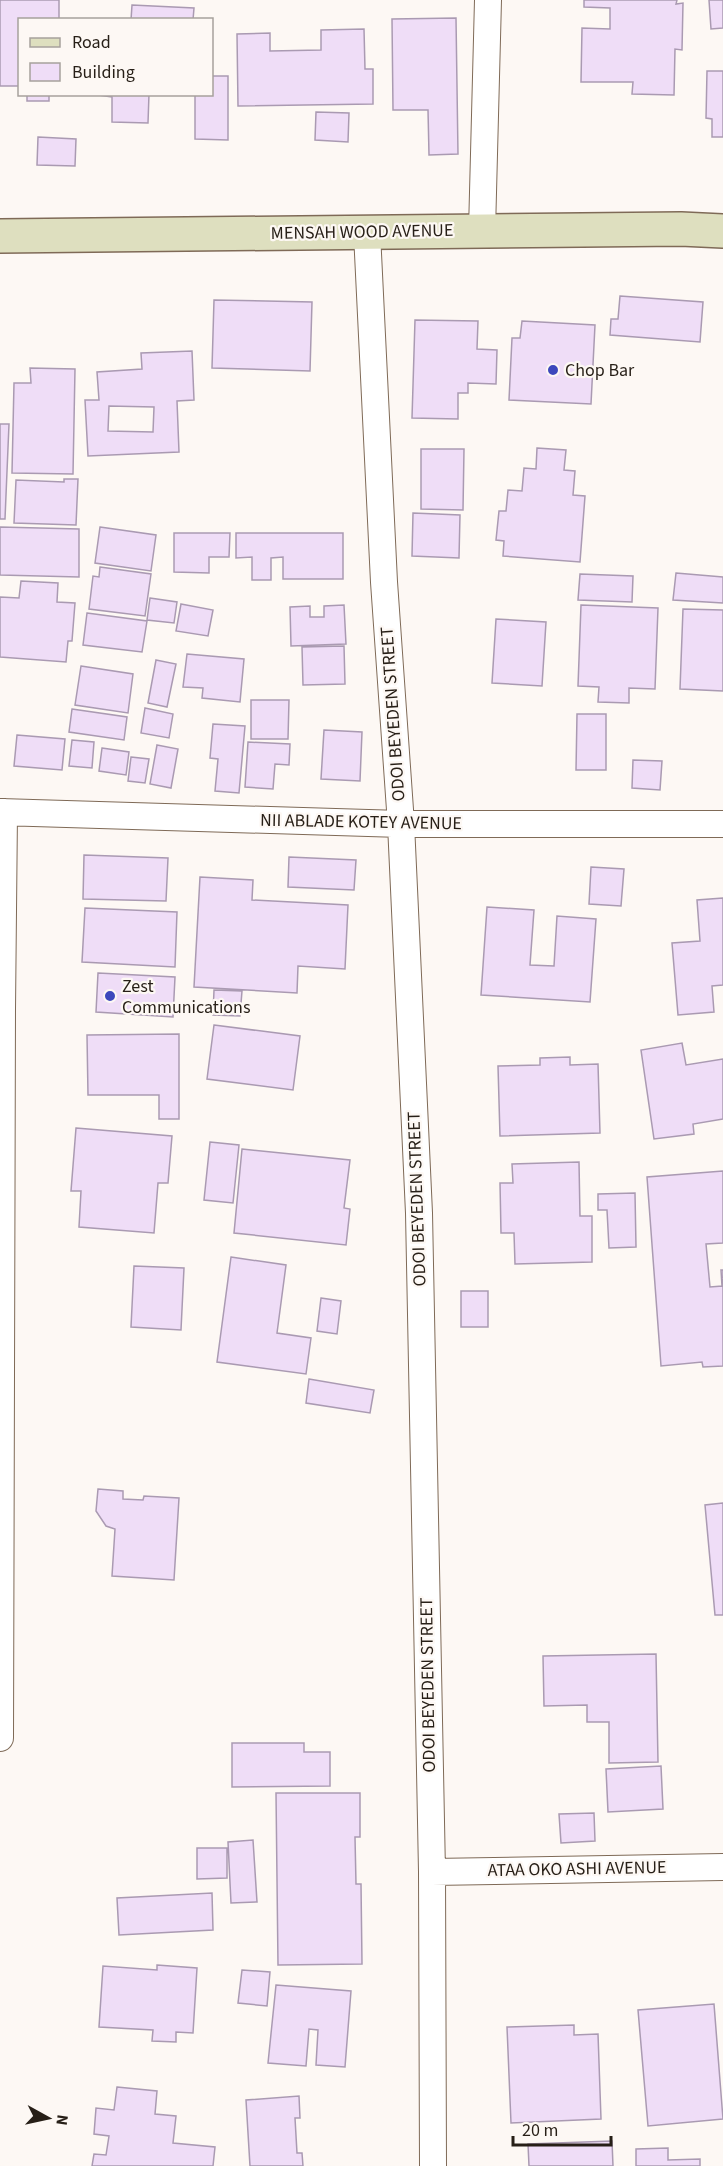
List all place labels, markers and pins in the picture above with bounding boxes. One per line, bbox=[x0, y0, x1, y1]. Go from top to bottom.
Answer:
place label: Chop Bar bbox=[565, 358, 635, 383]
marker: Chop Bar bbox=[546, 363, 560, 377]
place label: Zest Communications bbox=[122, 974, 250, 1020]
marker: Zest Communications bbox=[103, 989, 117, 1003]

